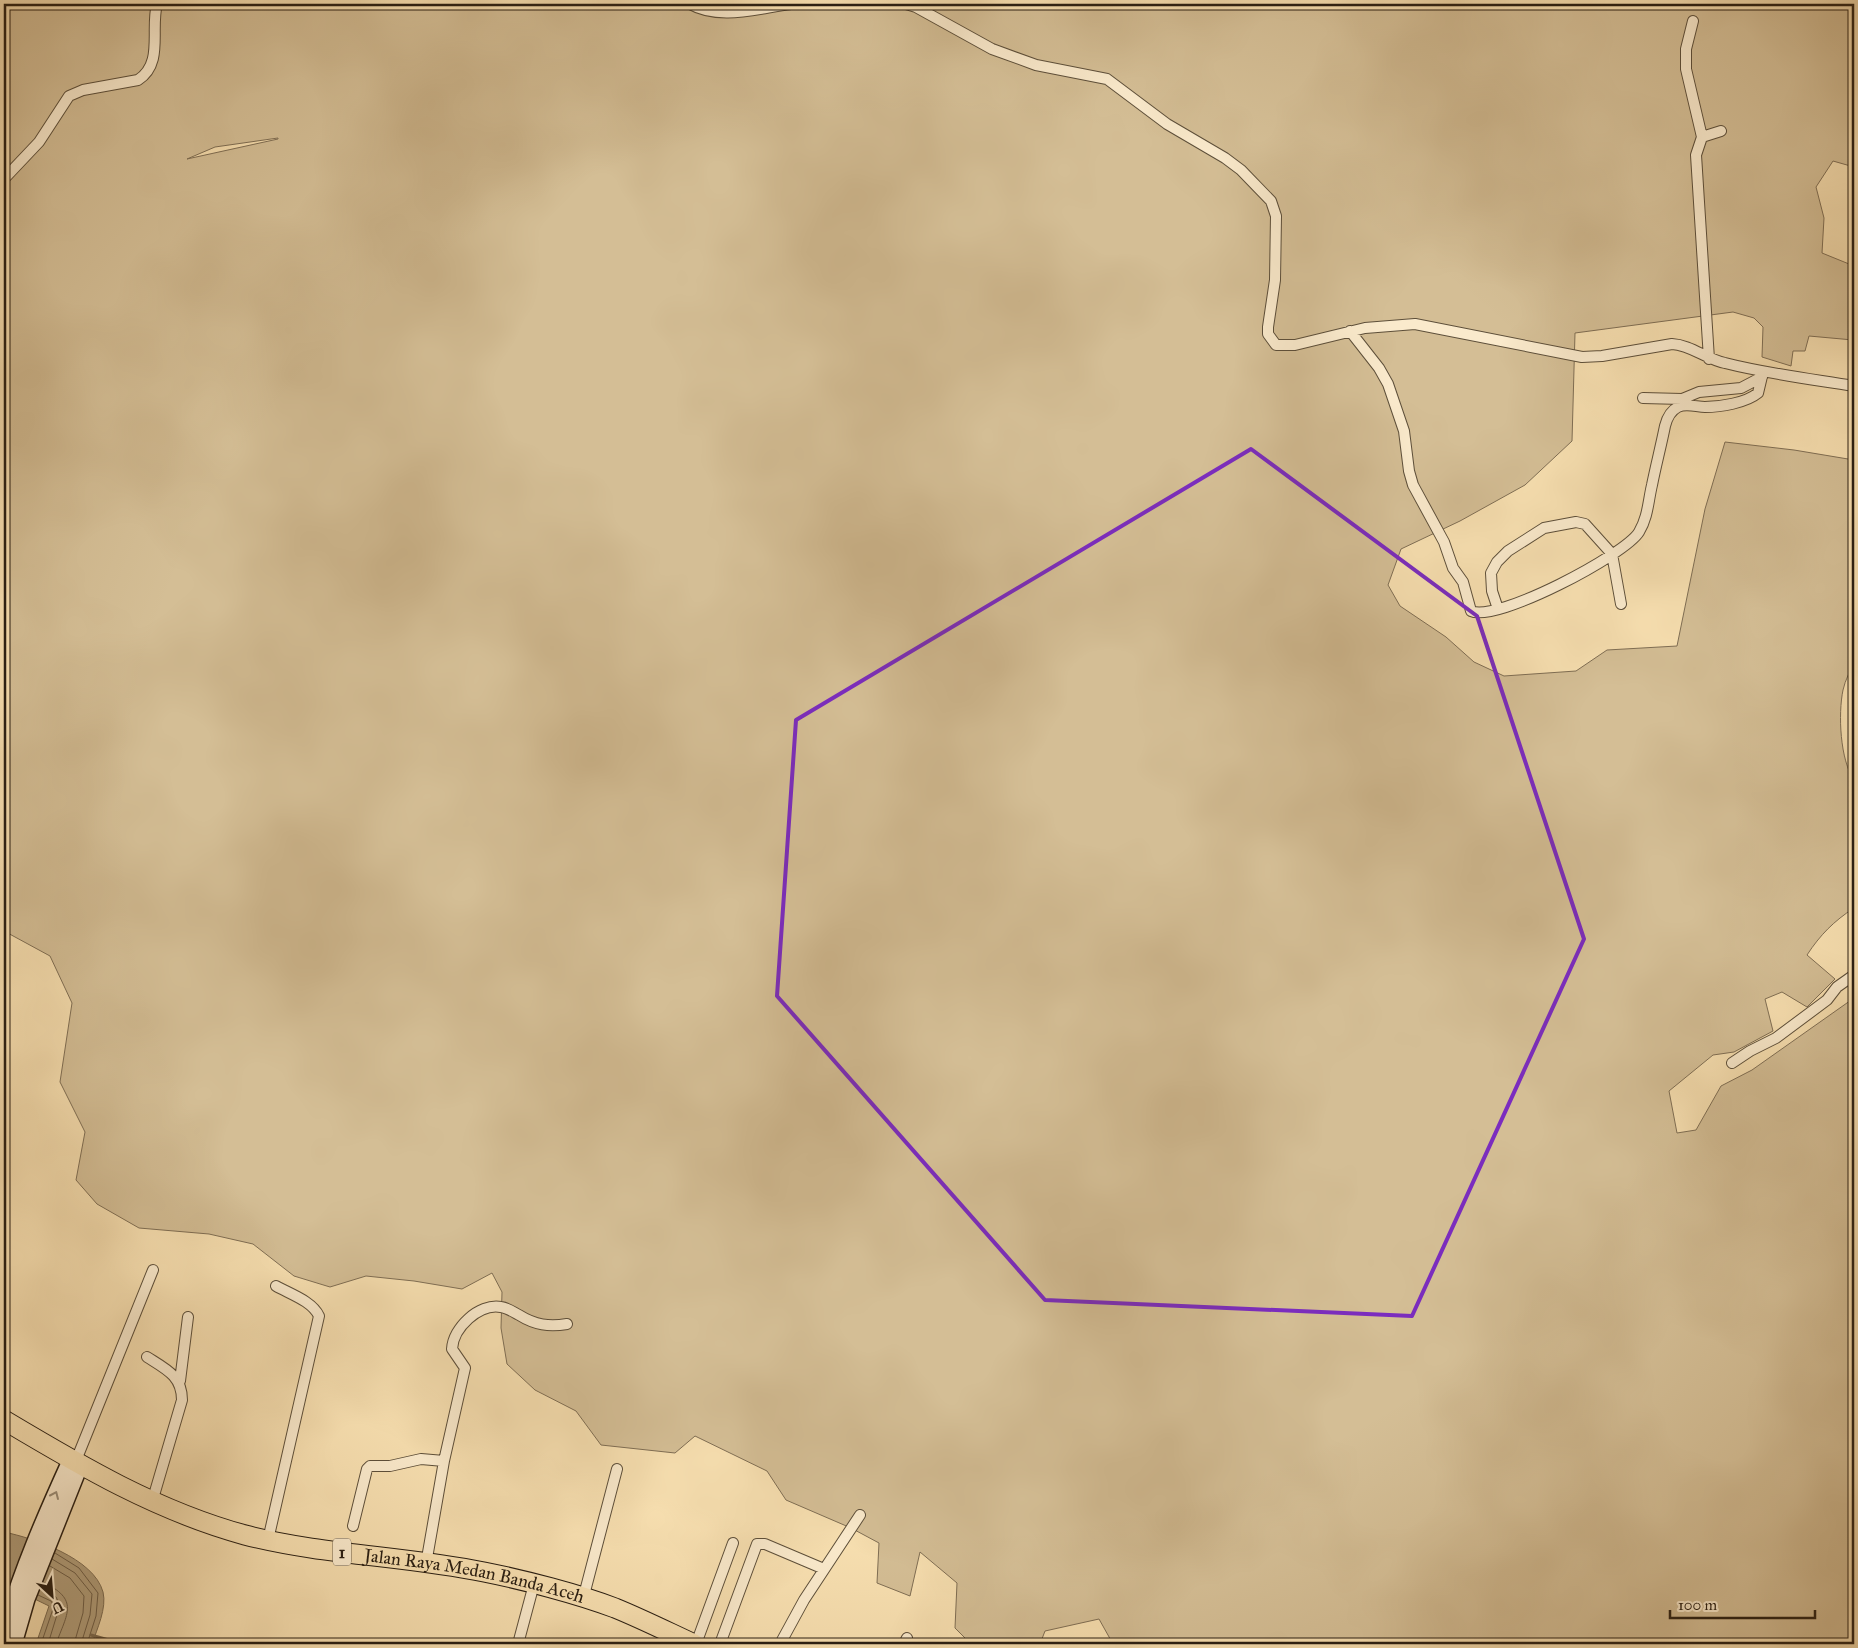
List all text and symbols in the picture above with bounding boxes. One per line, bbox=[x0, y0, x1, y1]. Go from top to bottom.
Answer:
one-way arrow bbox=[48, 1491, 59, 1500]
road number: 1 bbox=[333, 1538, 351, 1565]
street label: Jalan Raya Medan Banda Aceh bbox=[361, 1544, 587, 1608]
north arrow bbox=[28, 1570, 78, 1620]
scale bar bbox=[1670, 1588, 1816, 1620]
text: 100 m bbox=[1678, 1596, 1718, 1614]
text: U bbox=[48, 1597, 66, 1618]

